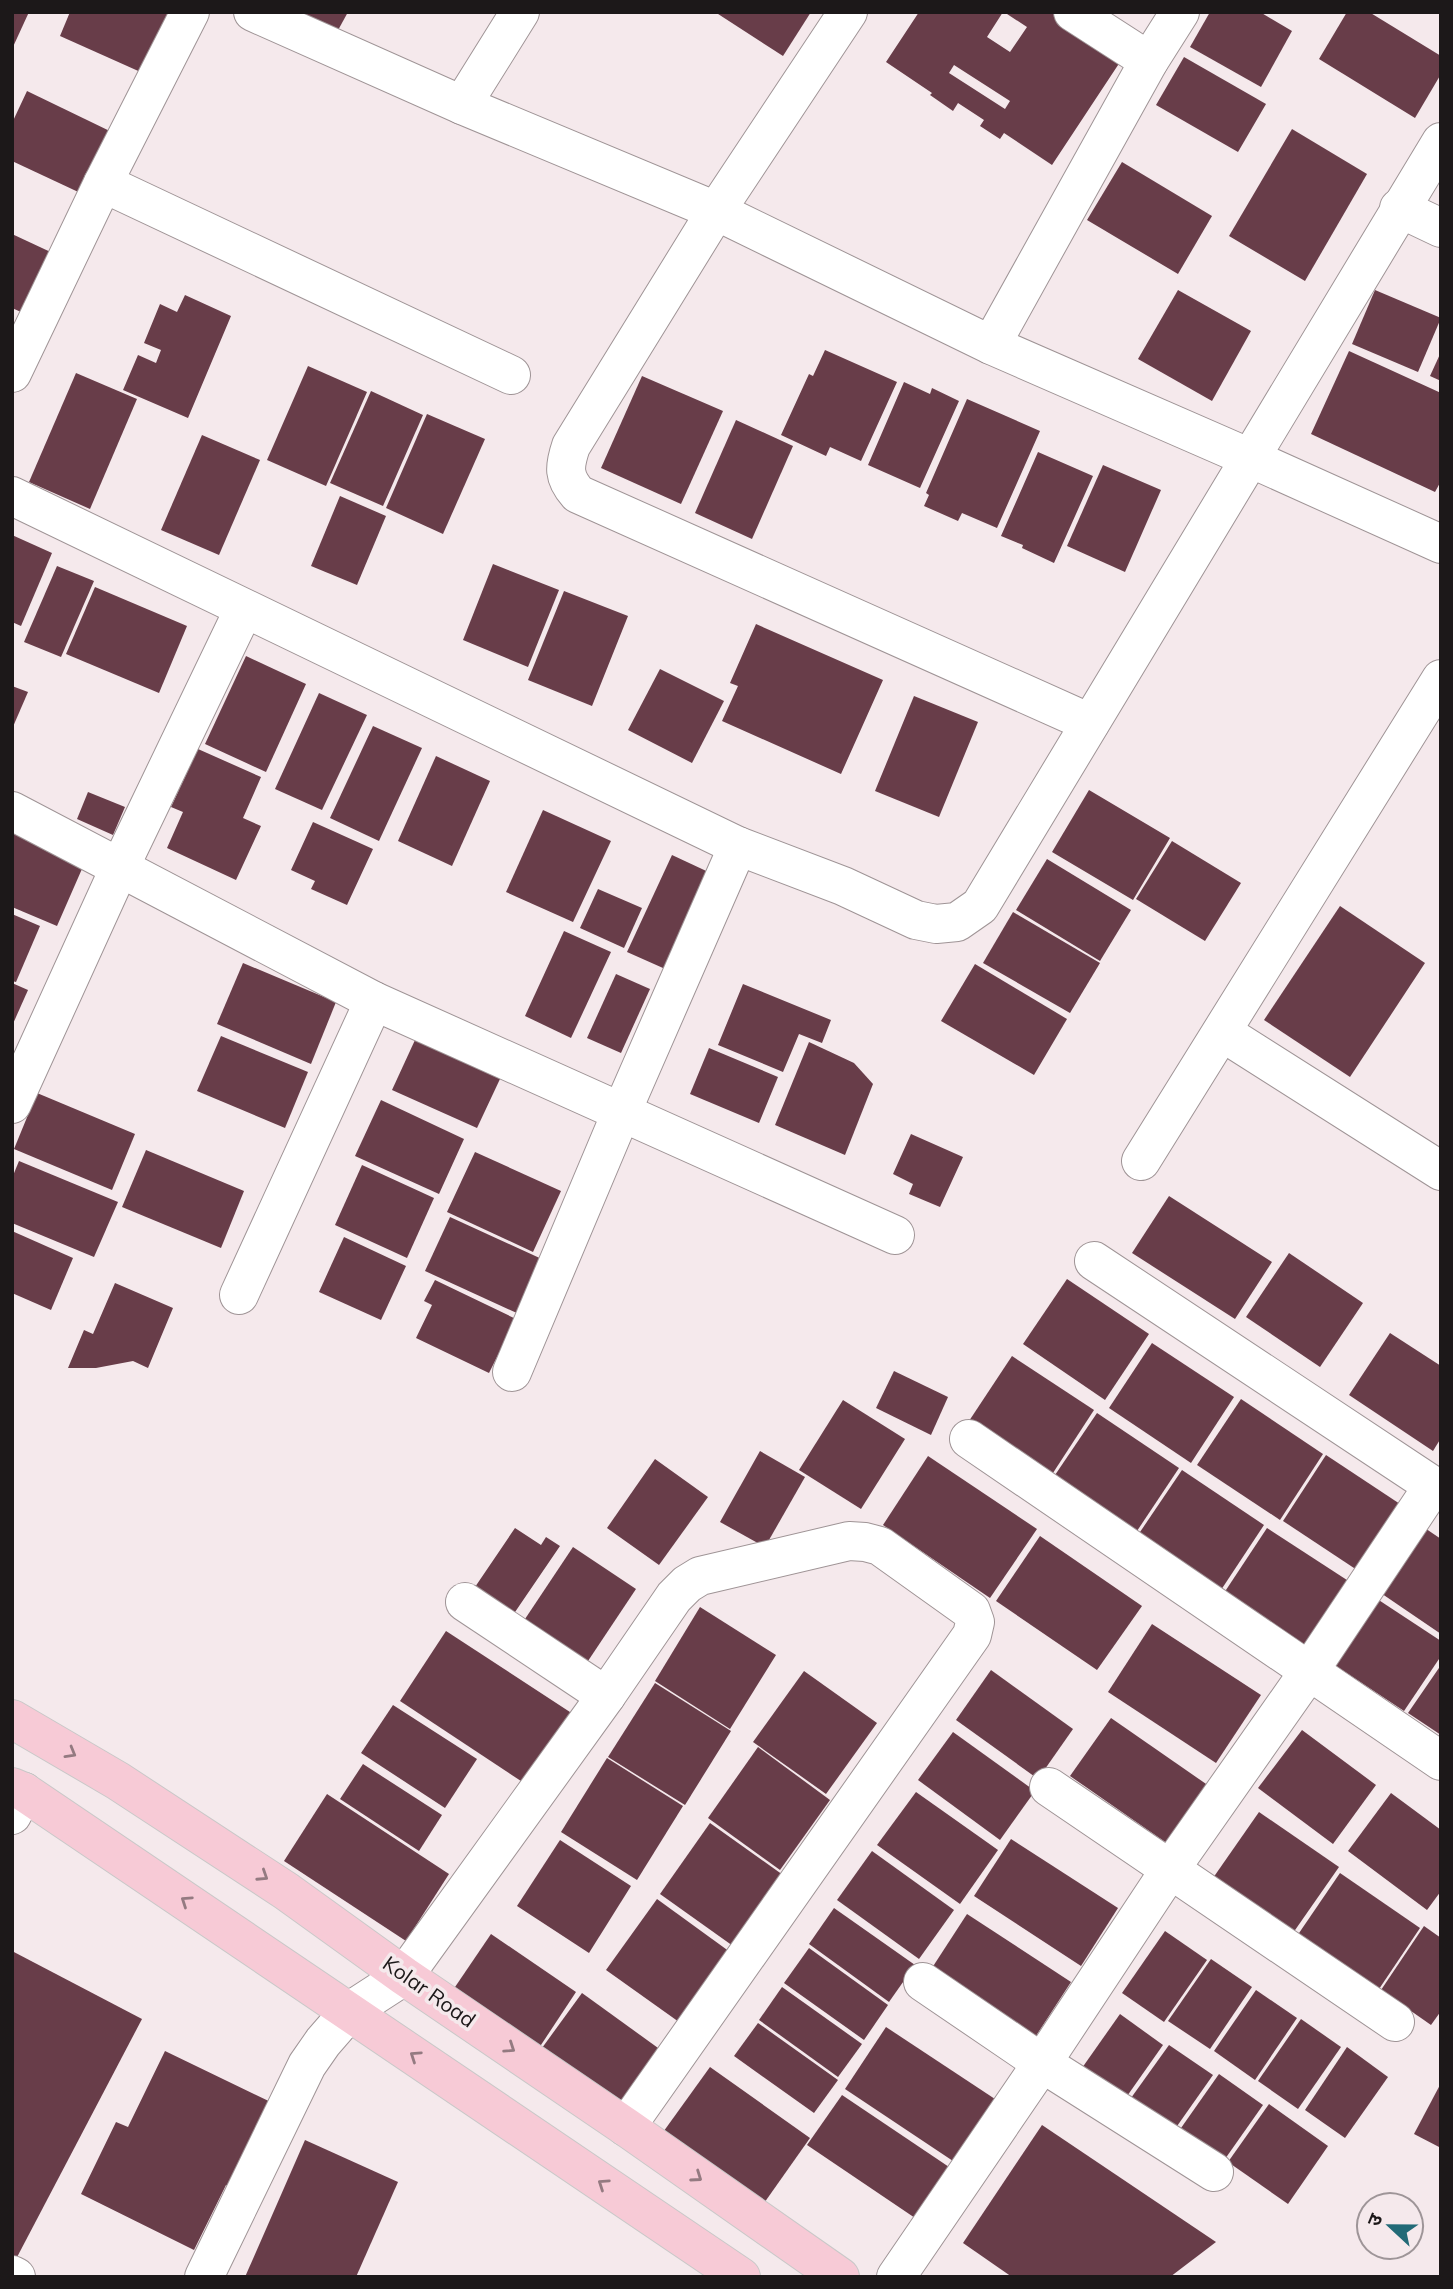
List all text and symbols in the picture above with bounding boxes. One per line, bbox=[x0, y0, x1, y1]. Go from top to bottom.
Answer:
one-way arrow bbox=[64, 1745, 77, 1758]
one-way arrow bbox=[255, 1867, 268, 1880]
one-way arrow bbox=[181, 1897, 194, 1909]
street label: Kolar Road bbox=[378, 1950, 481, 2033]
one-way arrow bbox=[502, 2040, 515, 2052]
one-way arrow bbox=[410, 2051, 423, 2064]
one-way arrow bbox=[689, 2169, 702, 2181]
one-way arrow bbox=[598, 2180, 611, 2192]
north arrow bbox=[1355, 2191, 1425, 2261]
text: उ bbox=[1361, 2209, 1388, 2229]

